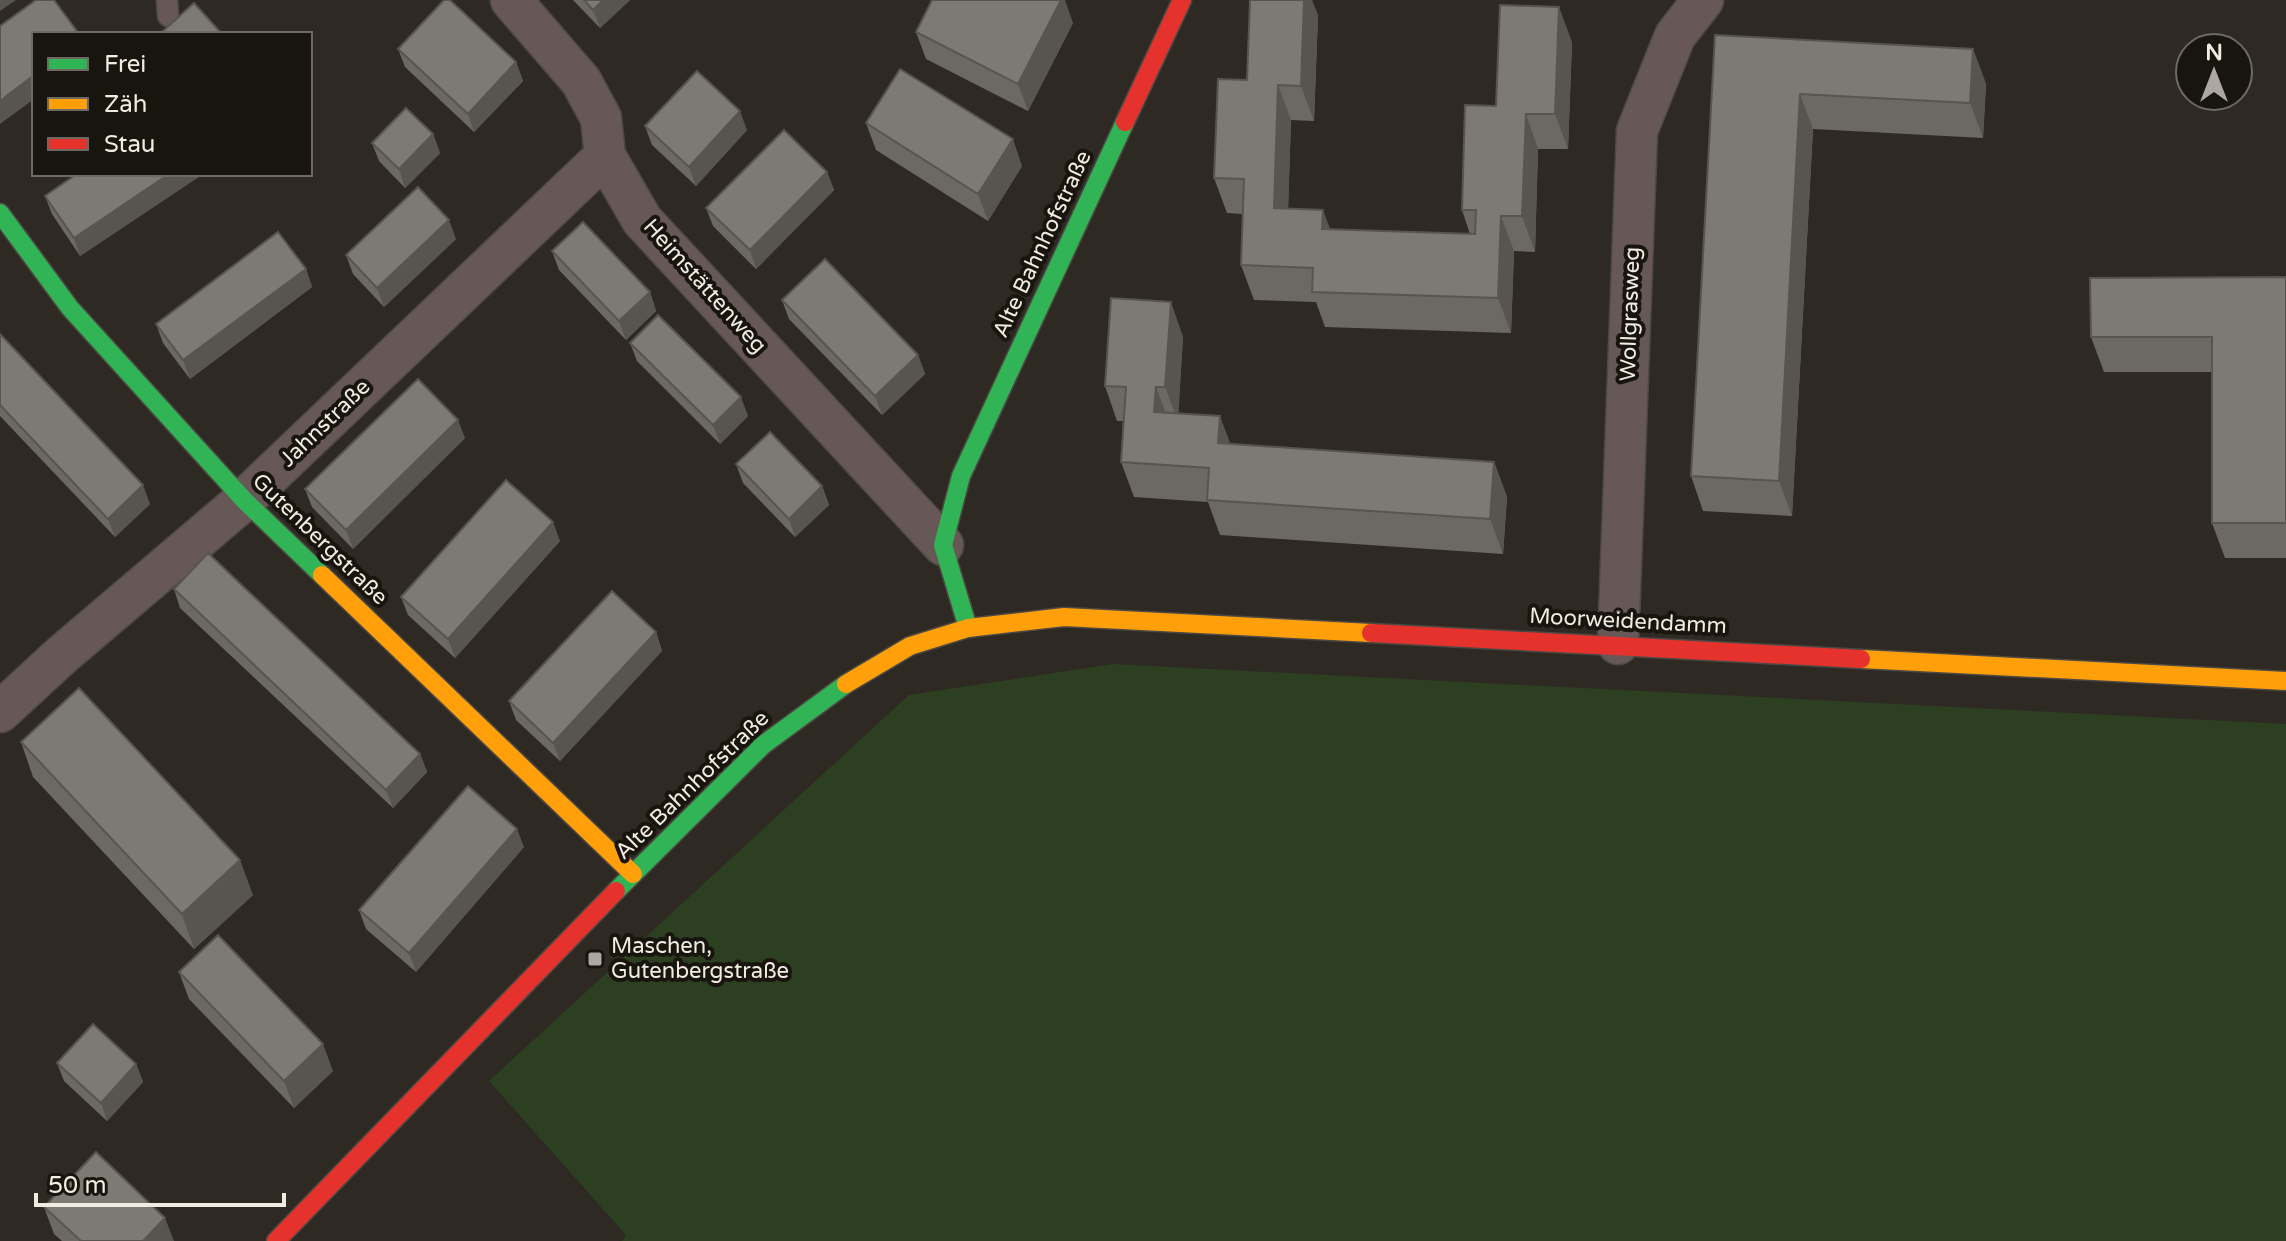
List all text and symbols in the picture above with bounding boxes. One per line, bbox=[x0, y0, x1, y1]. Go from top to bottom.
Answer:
legend bbox=[32, 32, 312, 176]
north arrow bbox=[2174, 32, 2254, 112]
text: N bbox=[2205, 40, 2223, 66]
text: Frei bbox=[104, 50, 146, 79]
text: Zäh bbox=[104, 90, 147, 119]
text: Stau bbox=[104, 130, 155, 159]
street label: Alte Bahnhofstraße bbox=[987, 146, 1097, 342]
street label: Heimstättenweg bbox=[638, 214, 772, 358]
street label: Wollgrasweg bbox=[1615, 246, 1645, 382]
street label: Jahnstraße bbox=[275, 374, 375, 472]
street label: Gutenbergstraße bbox=[247, 468, 393, 610]
street label: Moorweidendamm bbox=[1529, 603, 1727, 639]
street label: Alte Bahnhofstraße bbox=[610, 705, 774, 865]
place label: Maschen, Gutenbergstraße bbox=[611, 933, 789, 984]
marker: Maschen, Gutenbergstraße bbox=[586, 950, 604, 968]
scale bar bbox=[36, 1157, 284, 1207]
text: 50 m bbox=[48, 1171, 106, 1200]

